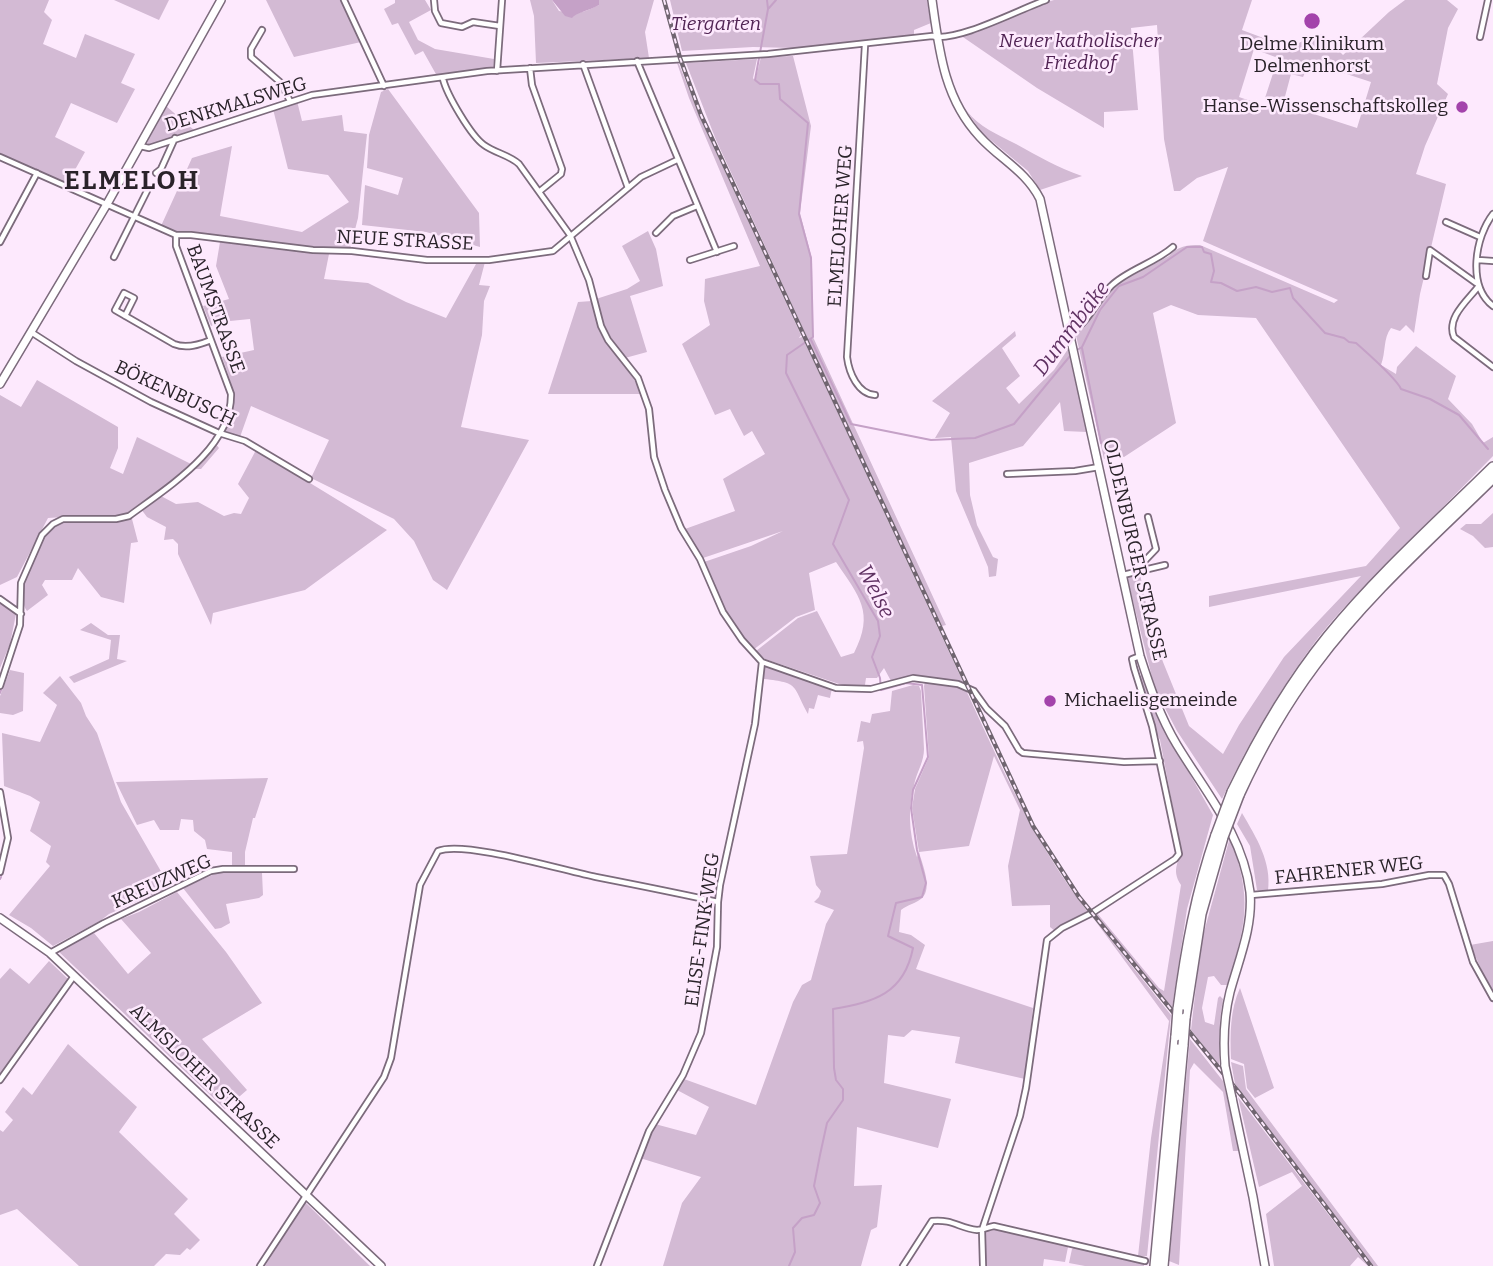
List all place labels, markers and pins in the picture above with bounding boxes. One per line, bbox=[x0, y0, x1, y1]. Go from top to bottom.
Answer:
marker: Delme Klinikum Delmenhorst bbox=[1302, 11, 1322, 31]
place label: Delme Klinikum Delmenhorst bbox=[1240, 34, 1384, 78]
place label: Hanse-Wissenschaftskolleg bbox=[1203, 96, 1448, 118]
marker: Hanse-Wissenschaftskolleg bbox=[1454, 99, 1470, 115]
place label: Michaelisgemeinde bbox=[1064, 690, 1237, 712]
marker: Michaelisgemeinde bbox=[1042, 693, 1058, 709]

